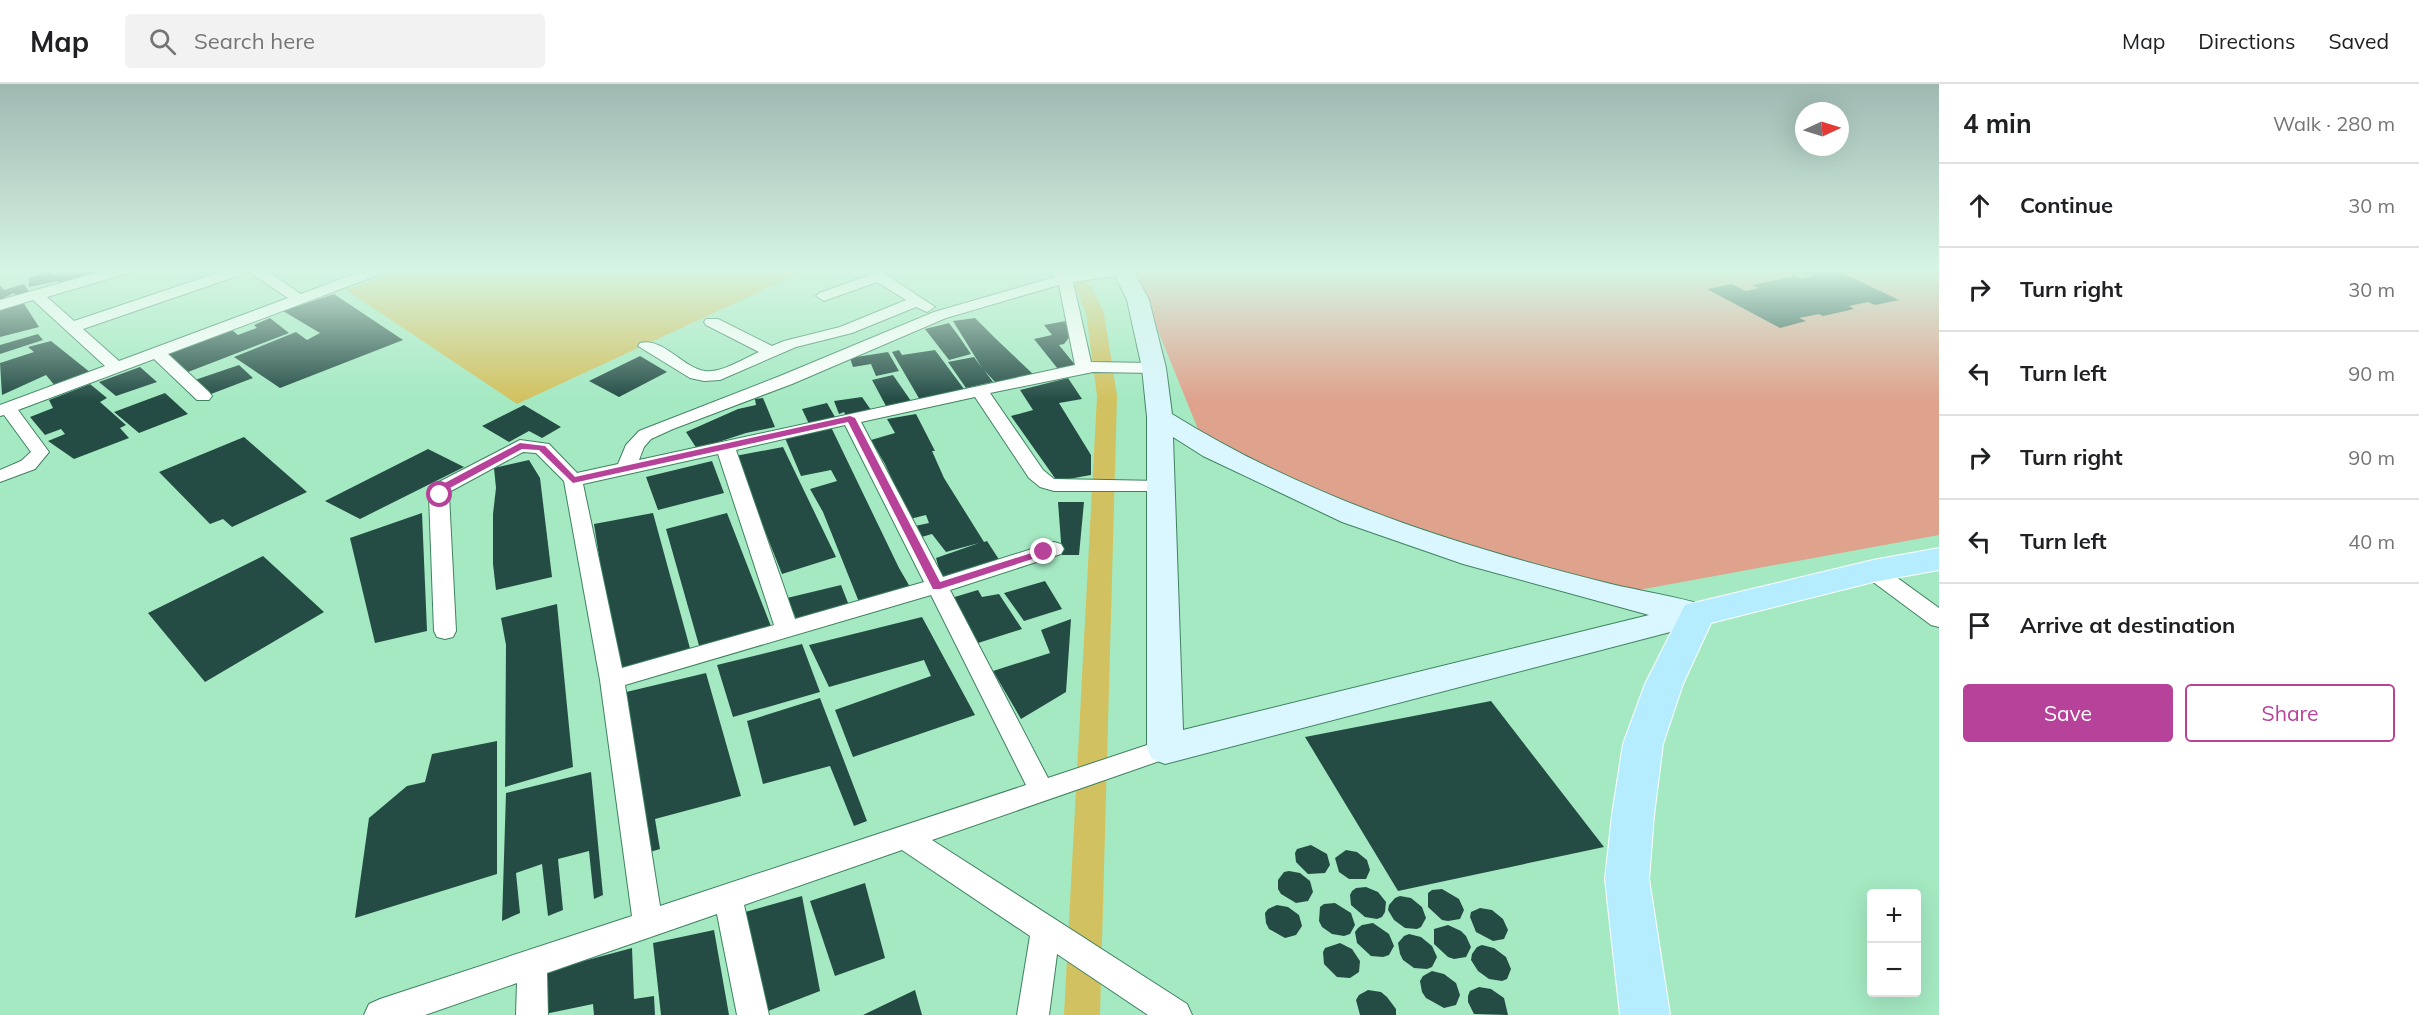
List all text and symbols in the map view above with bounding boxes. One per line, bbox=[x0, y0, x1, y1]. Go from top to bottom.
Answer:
search box bbox=[125, 14, 545, 68]
text: Map bbox=[30, 24, 89, 59]
icon: search bbox=[146, 25, 179, 58]
text: Search here bbox=[194, 27, 315, 55]
text: Map bbox=[2122, 28, 2165, 54]
text: Directions bbox=[2198, 28, 2295, 54]
text: Saved bbox=[2328, 28, 2389, 54]
north arrow bbox=[1795, 102, 1849, 156]
text: 4 min bbox=[1963, 107, 2032, 140]
text: Walk · 280 m bbox=[2273, 111, 2395, 136]
icon: ahead bbox=[1963, 189, 1996, 222]
text: Continue bbox=[2020, 191, 2113, 219]
text: 30 m bbox=[2348, 193, 2395, 218]
icon: right bbox=[1963, 273, 1996, 306]
text: Turn right bbox=[2020, 275, 2123, 303]
text: 30 m bbox=[2348, 277, 2395, 302]
icon: left bbox=[1963, 357, 1996, 390]
text: Turn left bbox=[2020, 359, 2107, 387]
text: 90 m bbox=[2348, 361, 2395, 386]
icon: right bbox=[1963, 441, 1996, 474]
text: Turn right bbox=[2020, 443, 2123, 471]
text: 90 m bbox=[2348, 445, 2395, 470]
route start bbox=[426, 481, 452, 507]
icon: left bbox=[1963, 525, 1996, 558]
text: Turn left bbox=[2020, 527, 2107, 555]
text: 40 m bbox=[2348, 529, 2395, 554]
route end bbox=[1030, 538, 1056, 564]
icon: arrive bbox=[1963, 609, 1996, 642]
text: Arrive at destination bbox=[2020, 611, 2235, 639]
button: Save bbox=[1963, 684, 2173, 742]
button: Share bbox=[2185, 684, 2395, 742]
map controls bbox=[1867, 889, 1921, 997]
button: + bbox=[1867, 889, 1921, 943]
button: − bbox=[1867, 943, 1921, 997]

